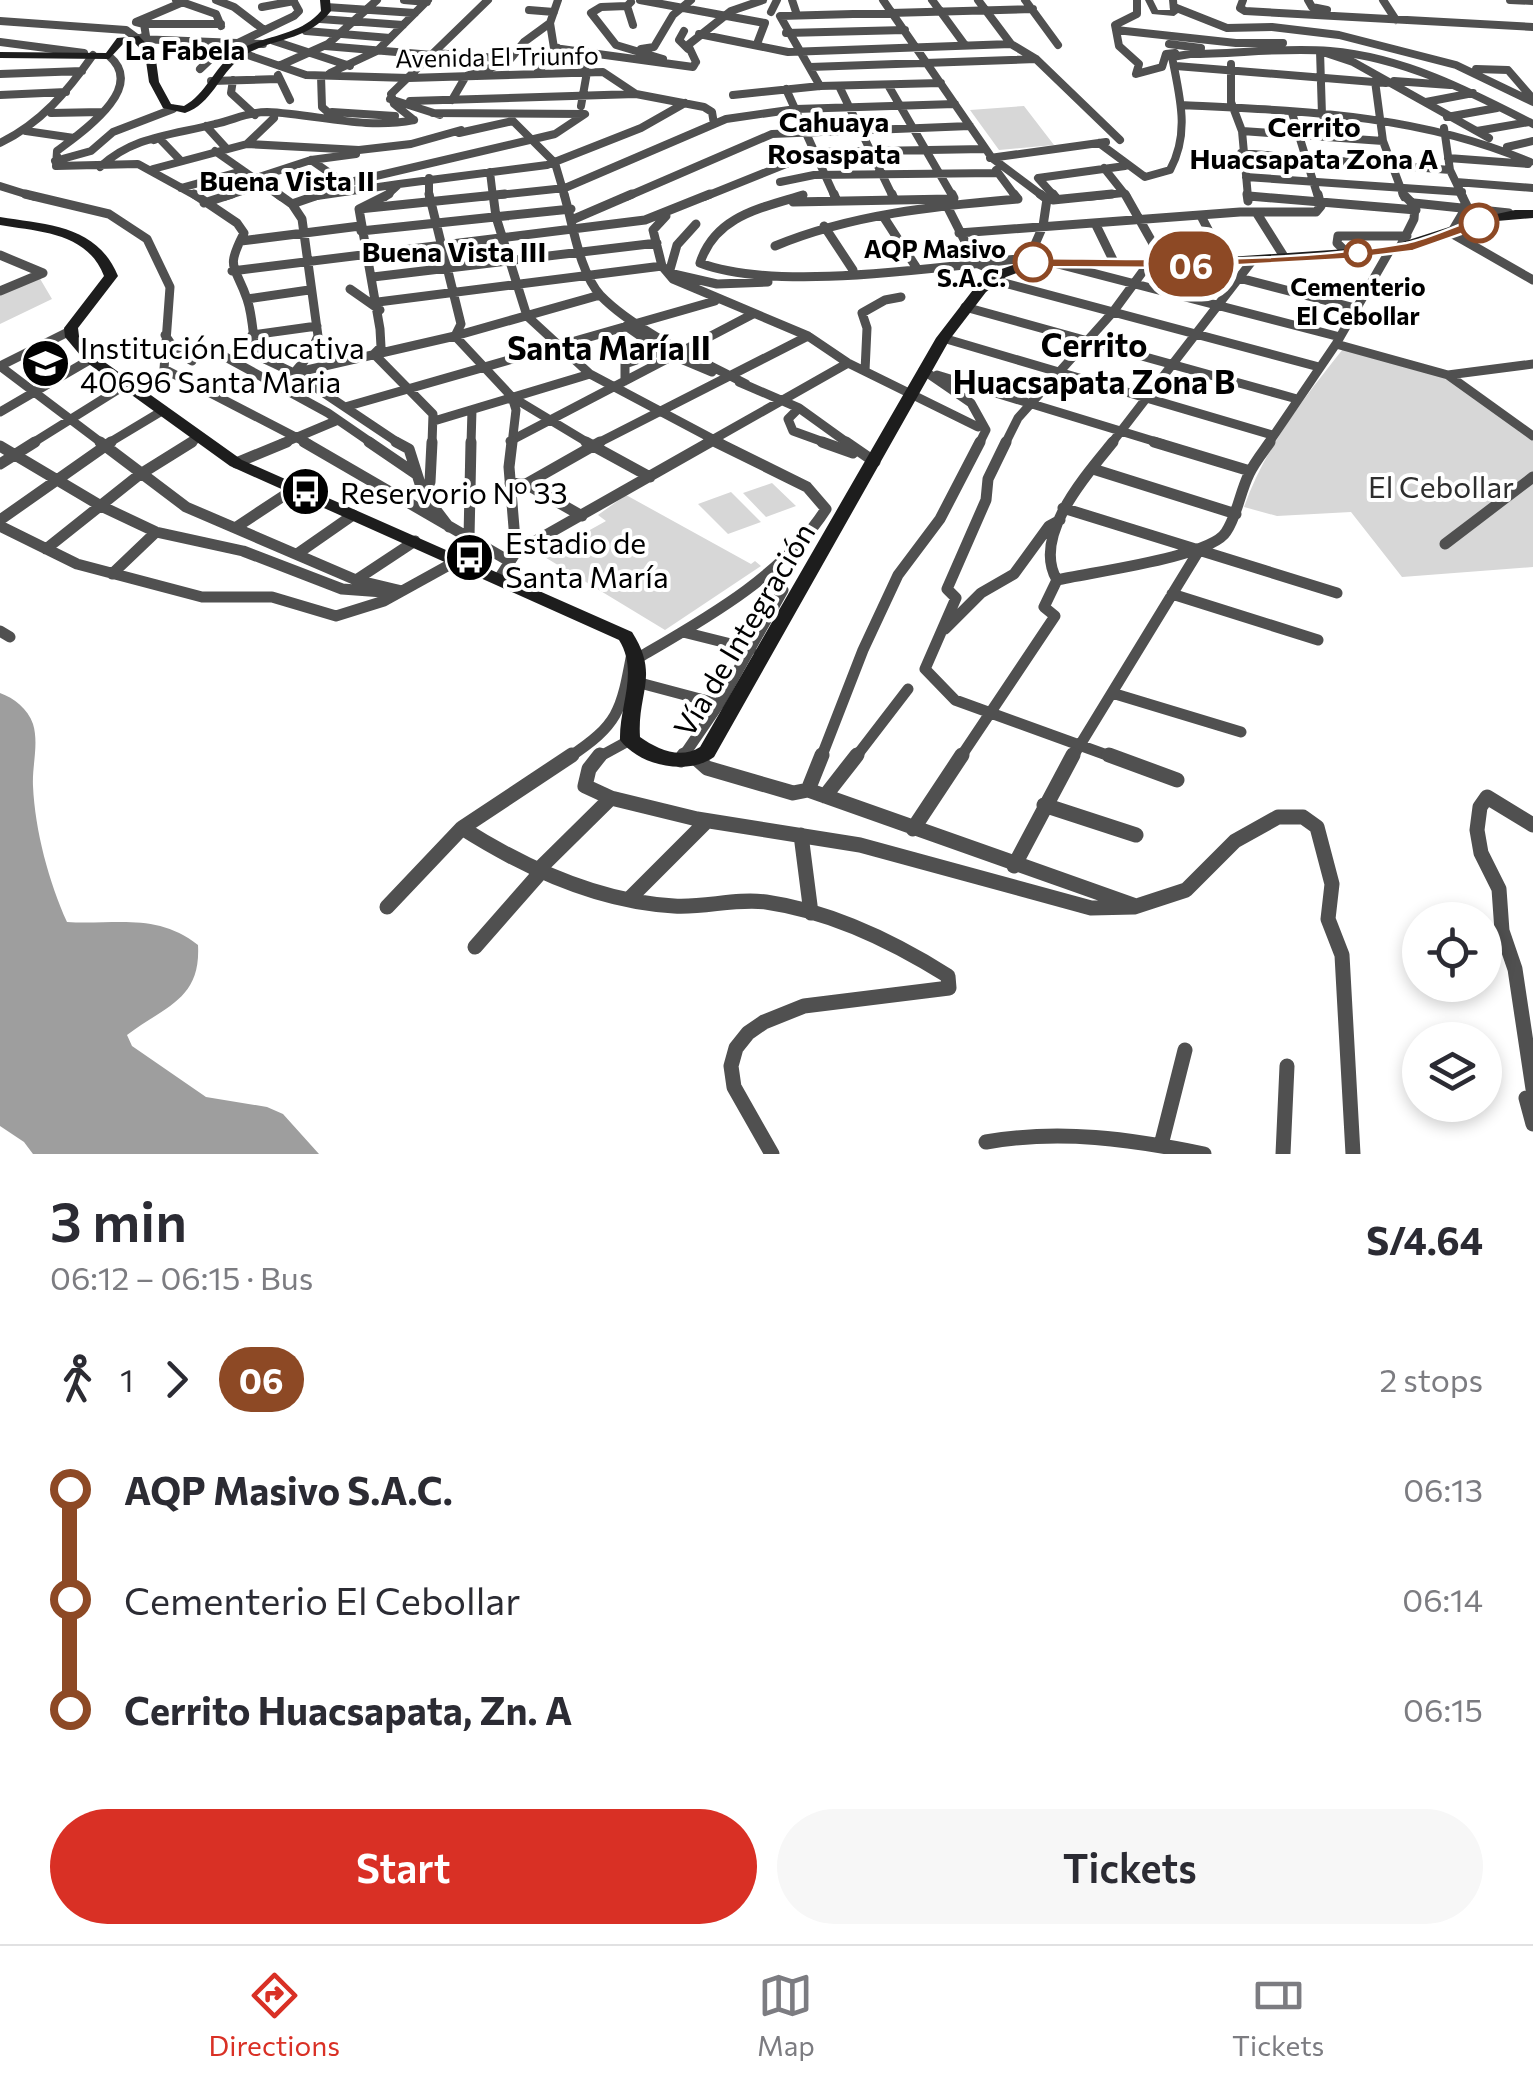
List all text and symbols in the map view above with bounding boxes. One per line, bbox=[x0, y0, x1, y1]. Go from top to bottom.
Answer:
district label: La Fabela bbox=[125, 32, 245, 66]
street label: Avenida El Triunfo bbox=[395, 39, 599, 73]
district label: Cahuaya Rosaspata bbox=[767, 104, 901, 170]
district label: Cerrito Huacsapata Zona A bbox=[1190, 109, 1438, 175]
district label: Buena Vista II bbox=[199, 163, 375, 197]
unlabelled marker bbox=[1460, 204, 1498, 242]
line badge: 06 bbox=[1146, 232, 1236, 296]
place label: AQP Masivo S.A.C. bbox=[864, 233, 1006, 292]
district label: Buena Vista III bbox=[362, 234, 546, 268]
marker: Cementerio El Cebollar bbox=[1345, 240, 1371, 266]
marker: AQP Masivo S.A.C. bbox=[1014, 243, 1052, 281]
text: 06 bbox=[1169, 243, 1213, 286]
place label: Cementerio El Cebollar bbox=[1290, 271, 1426, 330]
district label: Cerrito Huacsapata Zona B bbox=[953, 324, 1235, 401]
district label: Santa María II bbox=[507, 327, 711, 367]
place label: Institución Educativa 40696 Santa Maria bbox=[80, 328, 365, 399]
school or university icon: Institución Educativa 40696 Santa Maria bbox=[19, 337, 71, 389]
bus stop icon: Reservorio Nº 33 bbox=[279, 465, 331, 517]
park label: El Cebollar bbox=[1368, 467, 1514, 504]
place label: Reservorio Nº 33 bbox=[340, 473, 568, 510]
street label: Vía de Integración bbox=[665, 515, 821, 743]
place label: Estadio de Santa María bbox=[505, 523, 669, 594]
bus stop icon: Estadio de Santa María bbox=[444, 532, 496, 584]
map controls bbox=[1402, 902, 1502, 1122]
button: locate bbox=[1402, 902, 1502, 1002]
button: layers bbox=[1402, 1022, 1502, 1122]
text: 3 min bbox=[50, 1186, 187, 1253]
text: S/4.64 bbox=[1366, 1216, 1483, 1263]
text: 06:12 – 06:15 · Bus bbox=[50, 1257, 313, 1297]
icon: walk bbox=[50, 1352, 105, 1407]
icon: forward bbox=[149, 1352, 204, 1407]
text: 06 bbox=[239, 1358, 284, 1401]
text: 1 bbox=[120, 1359, 134, 1399]
text: 2 stops bbox=[1379, 1359, 1483, 1399]
text: AQP Masivo S.A.C. bbox=[124, 1466, 453, 1513]
text: 06:13 bbox=[1403, 1469, 1483, 1509]
text: Cementerio El Cebollar bbox=[124, 1576, 520, 1623]
text: 06:14 bbox=[1402, 1579, 1483, 1619]
text: Cerrito Huacsapata, Zn. A bbox=[124, 1686, 572, 1733]
text: 06:15 bbox=[1403, 1689, 1483, 1729]
button: Start bbox=[50, 1809, 757, 1924]
button: Tickets bbox=[777, 1809, 1483, 1924]
tab: Directions bbox=[209, 1968, 340, 2062]
tab: Map bbox=[757, 1968, 815, 2062]
tab: Tickets bbox=[1232, 1968, 1324, 2062]

